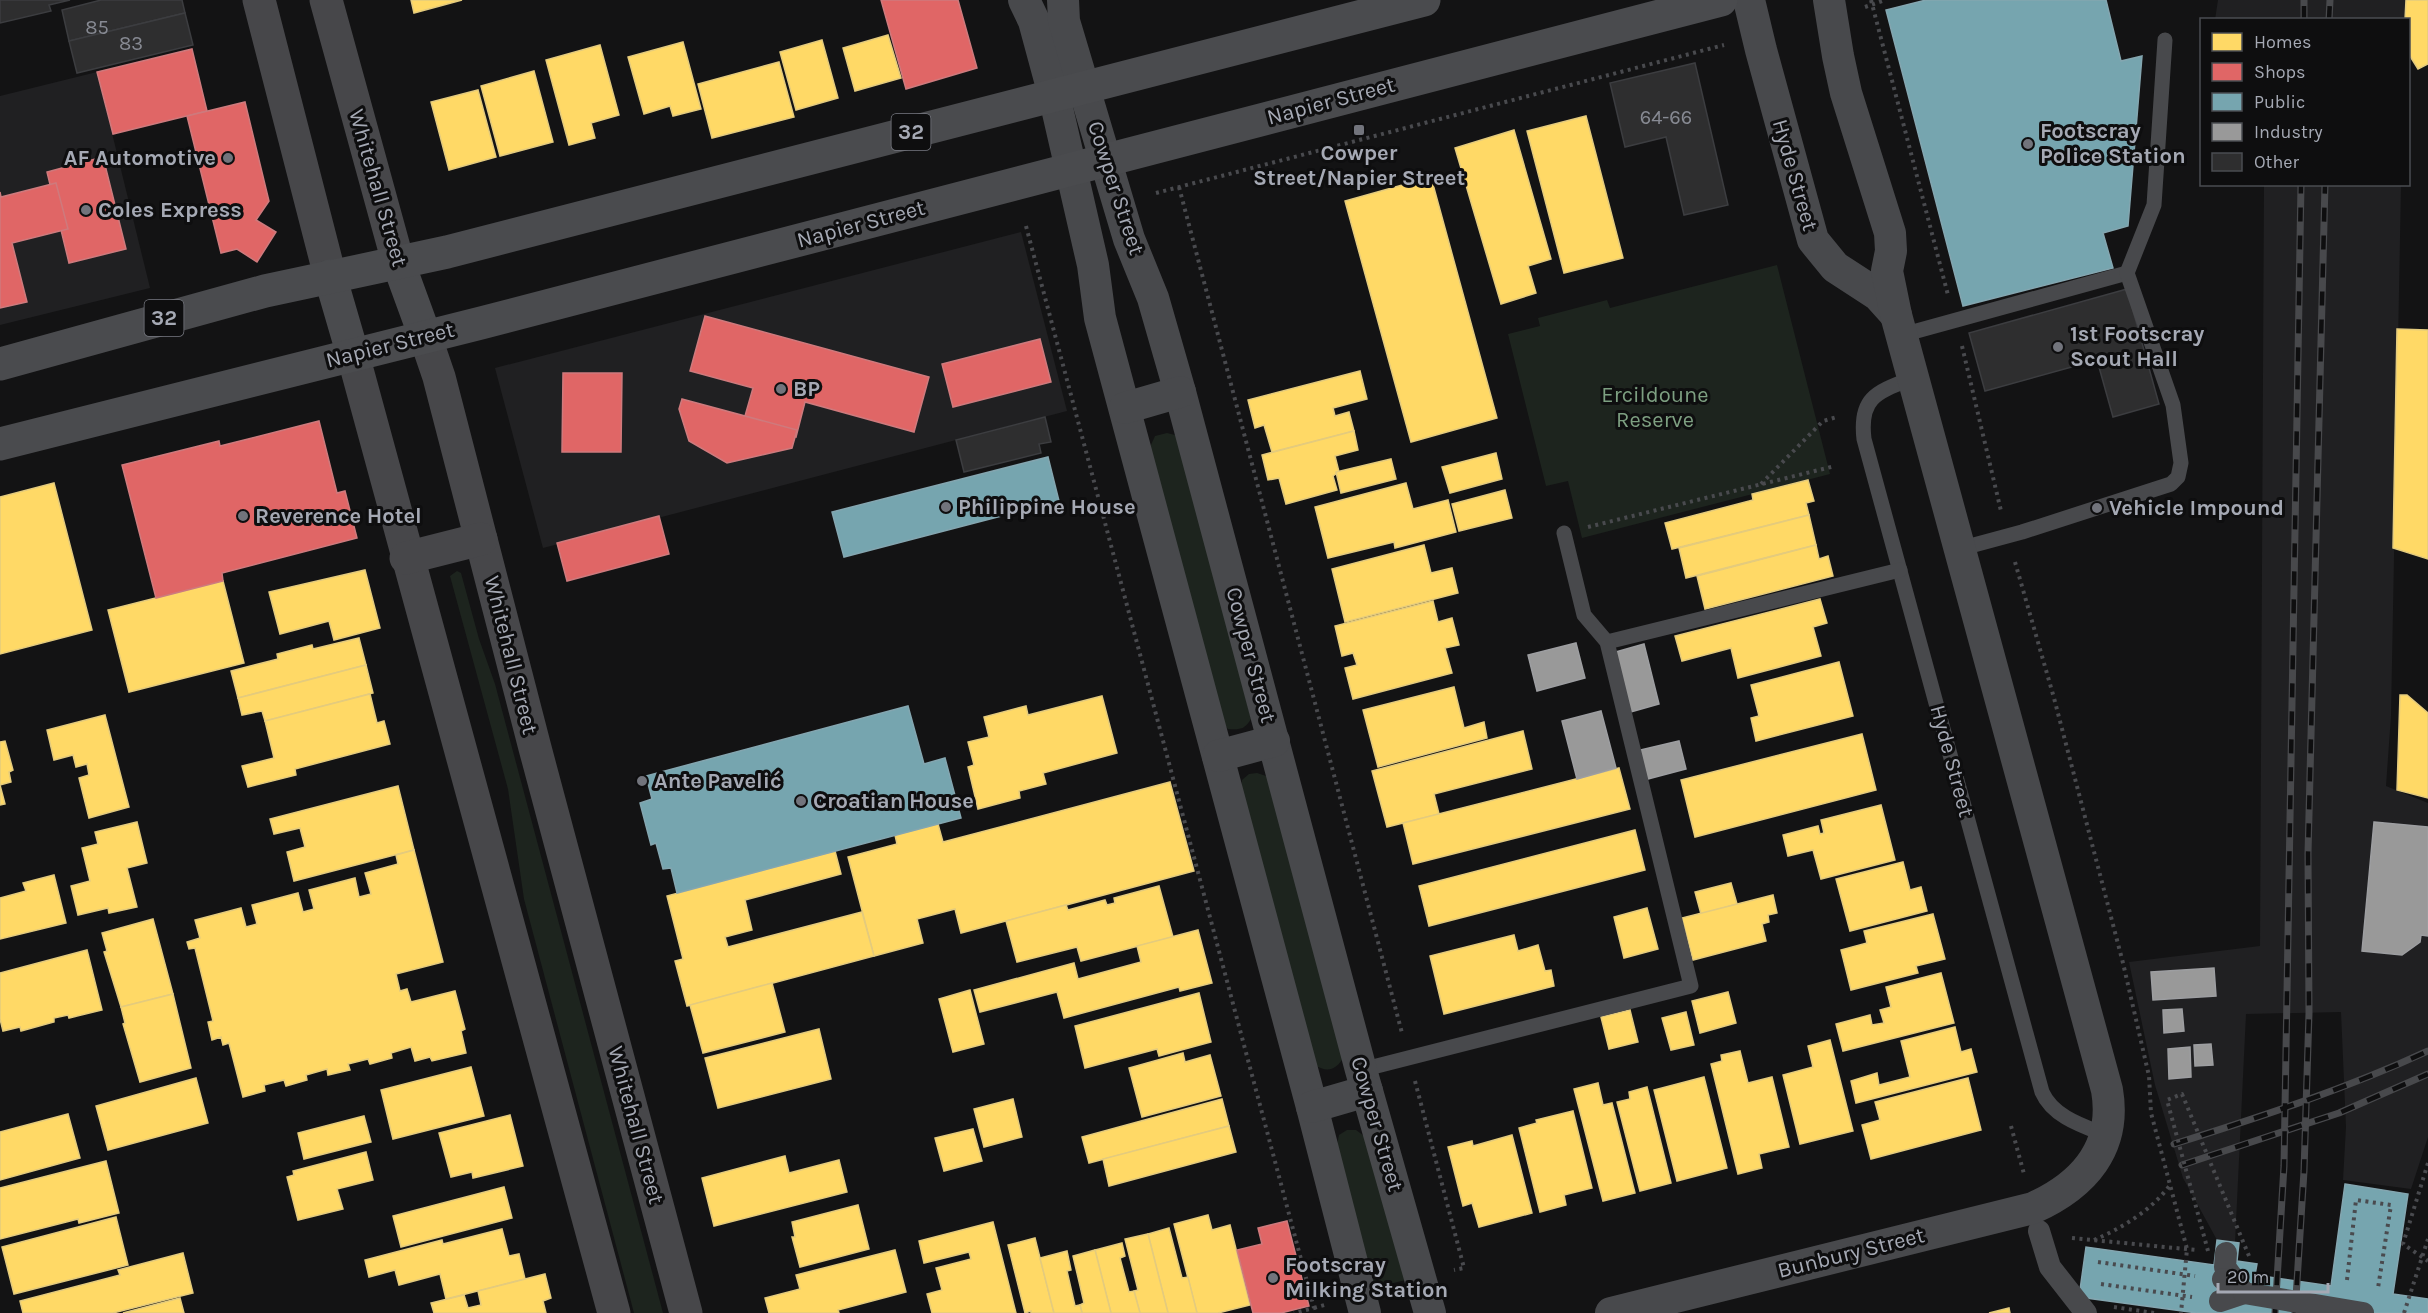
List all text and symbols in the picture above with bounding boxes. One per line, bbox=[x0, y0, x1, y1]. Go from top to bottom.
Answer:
house number: 85 bbox=[85, 16, 109, 39]
legend bbox=[2200, 18, 2410, 186]
text: Homes bbox=[2254, 31, 2311, 53]
house number: 83 bbox=[119, 32, 143, 55]
text: Shops bbox=[2254, 61, 2306, 83]
street label: Napier Street bbox=[1264, 71, 1398, 131]
text: Public bbox=[2254, 91, 2305, 113]
street label: Whitehall Street bbox=[343, 106, 413, 270]
house number: 64-66 bbox=[1640, 106, 1692, 129]
road number: 32 bbox=[892, 114, 930, 150]
street label: Hyde Street bbox=[1767, 116, 1823, 234]
street label: Cowper Street bbox=[1082, 118, 1150, 258]
place label: Footscray Police Station bbox=[2040, 118, 2186, 169]
text: Industry bbox=[2254, 121, 2323, 143]
marker: Cowper Street/Napier Street bbox=[1352, 123, 1366, 137]
marker: Footscray Police Station bbox=[2021, 137, 2035, 151]
place label: Cowper Street/Napier Street bbox=[1253, 140, 1465, 191]
place label: AF Automotive bbox=[64, 145, 216, 171]
marker: AF Automotive bbox=[221, 151, 235, 165]
text: Other bbox=[2254, 151, 2299, 173]
street label: Napier Street bbox=[794, 194, 928, 254]
place label: Coles Express bbox=[98, 197, 242, 223]
marker: Coles Express bbox=[79, 203, 93, 217]
road number: 32 bbox=[144, 300, 184, 336]
street label: Napier Street bbox=[323, 316, 457, 374]
place label: 1st Footscray Scout Hall bbox=[2070, 321, 2204, 372]
marker: 1st Footscray Scout Hall bbox=[2051, 340, 2065, 354]
place label: BP bbox=[793, 376, 820, 402]
marker: BP bbox=[774, 382, 788, 396]
park label: Ercildoune Reserve bbox=[1601, 382, 1709, 433]
place label: Philippine House bbox=[958, 494, 1136, 520]
place label: Vehicle Impound bbox=[2109, 495, 2284, 521]
marker: Philippine House bbox=[939, 500, 953, 514]
marker: Vehicle Impound bbox=[2090, 501, 2104, 515]
place label: Reverence Hotel bbox=[255, 503, 422, 529]
marker: Reverence Hotel bbox=[236, 509, 250, 523]
street label: Whitehall Street bbox=[479, 573, 543, 737]
street label: Cowper Street bbox=[1220, 584, 1282, 726]
street label: Hyde Street bbox=[1925, 702, 1979, 820]
place label: Ante Pavelić bbox=[654, 768, 782, 794]
marker: Ante Pavelić bbox=[635, 774, 649, 788]
place label: Croatian House bbox=[813, 788, 974, 814]
marker: Croatian House bbox=[794, 794, 808, 808]
street label: Whitehall Street bbox=[602, 1043, 670, 1207]
street label: Cowper Street bbox=[1345, 1054, 1409, 1194]
street label: Bunbury Street bbox=[1775, 1222, 1927, 1284]
place label: Footscray Milking Station bbox=[1285, 1252, 1448, 1303]
scale bar bbox=[2218, 1256, 2328, 1294]
text: 20 m bbox=[2227, 1266, 2269, 1288]
marker: Footscray Milking Station bbox=[1266, 1271, 1280, 1285]

